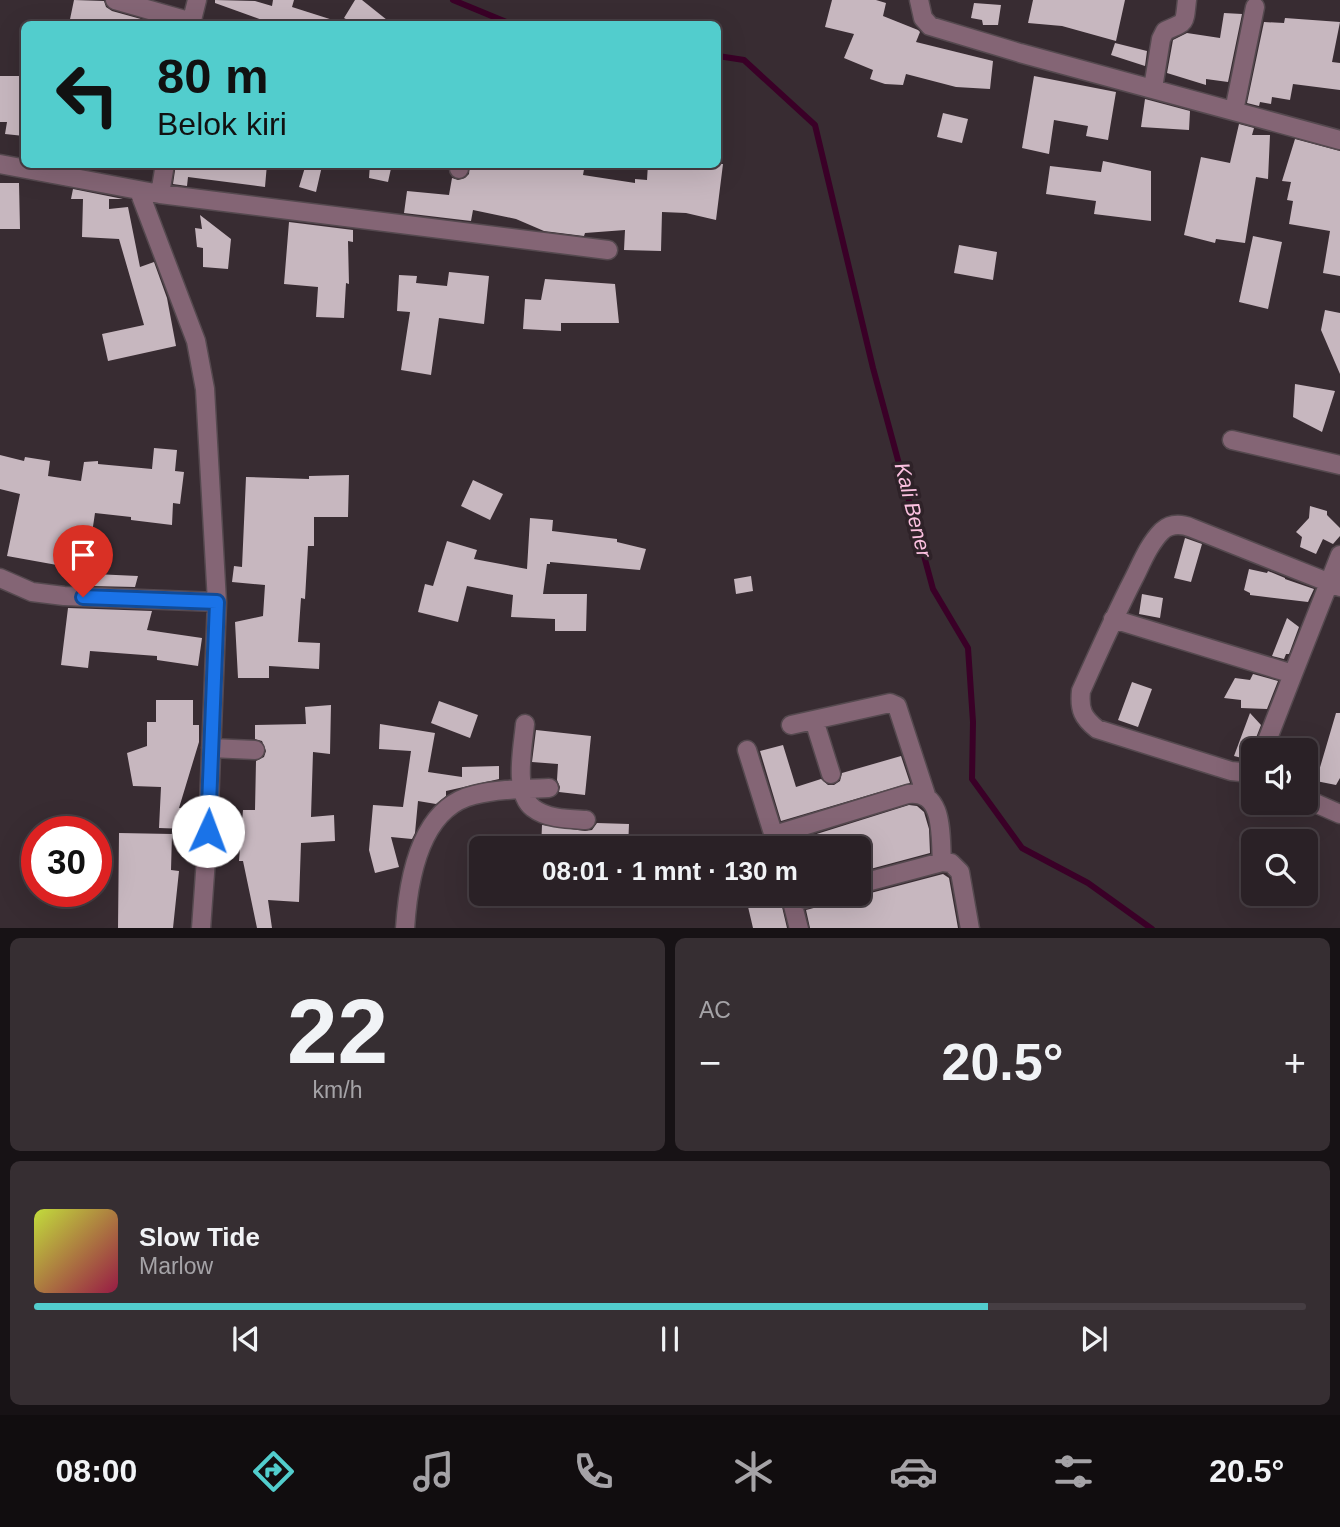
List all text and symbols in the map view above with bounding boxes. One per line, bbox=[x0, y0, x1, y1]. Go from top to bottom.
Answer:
icon: left bbox=[42, 49, 133, 140]
text: 80 m bbox=[157, 49, 269, 103]
text: Belok kiri bbox=[157, 106, 287, 142]
water label: Kali Bener bbox=[891, 460, 937, 561]
pin bbox=[53, 525, 113, 597]
icon: arrive bbox=[64, 536, 102, 574]
map controls bbox=[1241, 738, 1318, 906]
button: sound bbox=[1241, 738, 1318, 815]
position arrow bbox=[171, 794, 245, 868]
speed limit sign: 30 bbox=[21, 816, 112, 907]
button: search bbox=[1241, 829, 1318, 906]
text: 08:01 · 1 mnt · 130 m bbox=[542, 856, 798, 886]
text: 22 bbox=[287, 981, 388, 1082]
text: AC bbox=[699, 997, 731, 1023]
text: 20.5° bbox=[941, 1033, 1064, 1091]
text: − bbox=[699, 1042, 721, 1084]
text: + bbox=[1284, 1042, 1306, 1084]
text: km/h bbox=[313, 1077, 362, 1103]
text: Slow Tide bbox=[139, 1222, 260, 1252]
text: Marlow bbox=[139, 1253, 213, 1279]
icon: previous bbox=[227, 1320, 265, 1358]
icon: pause bbox=[651, 1320, 689, 1358]
icon: next bbox=[1075, 1320, 1113, 1358]
icon: directions bbox=[249, 1447, 298, 1496]
icon: music bbox=[409, 1447, 458, 1496]
icon: phone bbox=[569, 1447, 618, 1496]
icon: climate bbox=[729, 1447, 778, 1496]
icon: car bbox=[889, 1447, 938, 1496]
icon: filters bbox=[1049, 1447, 1098, 1496]
text: 08:00 bbox=[56, 1453, 137, 1489]
text: 20.5° bbox=[1209, 1453, 1284, 1489]

